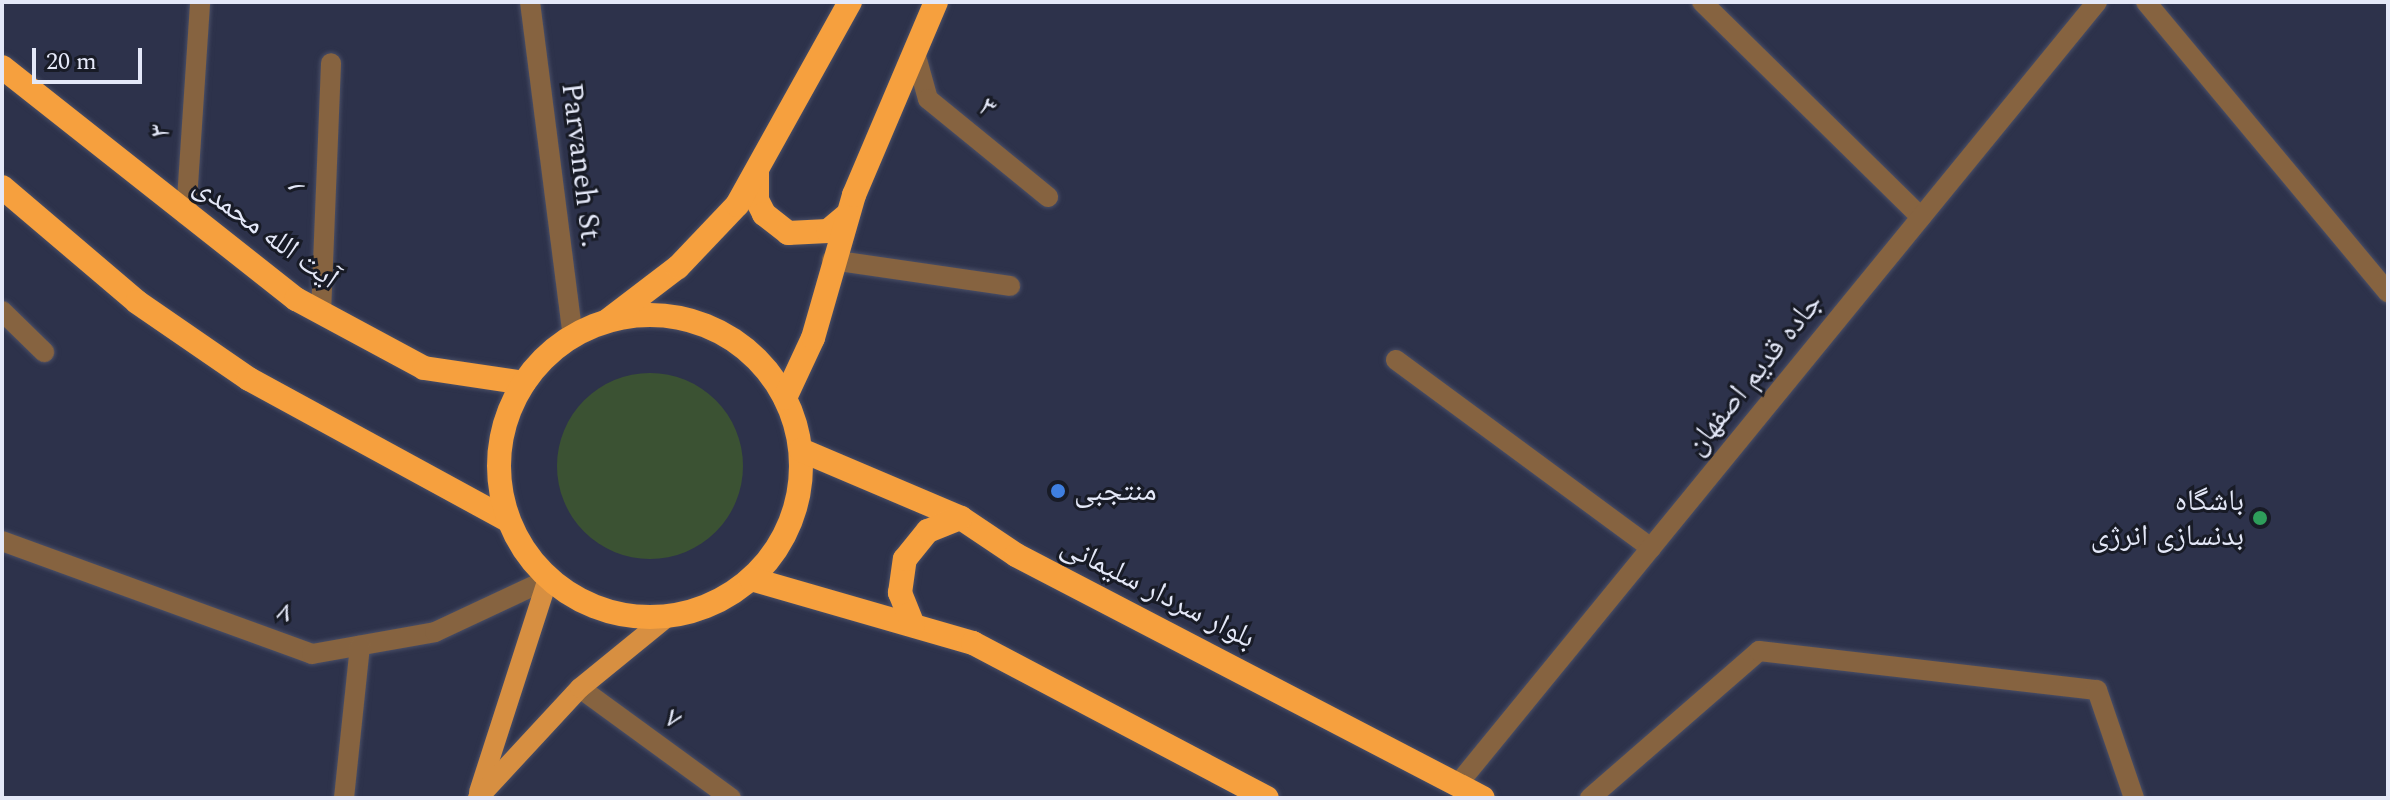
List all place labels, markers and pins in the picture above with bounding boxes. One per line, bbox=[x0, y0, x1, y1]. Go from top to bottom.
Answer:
place label: منتجبی bbox=[1074, 473, 1157, 509]
marker: منتجبی bbox=[1049, 482, 1067, 500]
place label: باشگاه بدنسازی انرژی bbox=[2091, 483, 2244, 554]
marker: باشگاه بدنسازی انرژی bbox=[2251, 509, 2269, 527]

